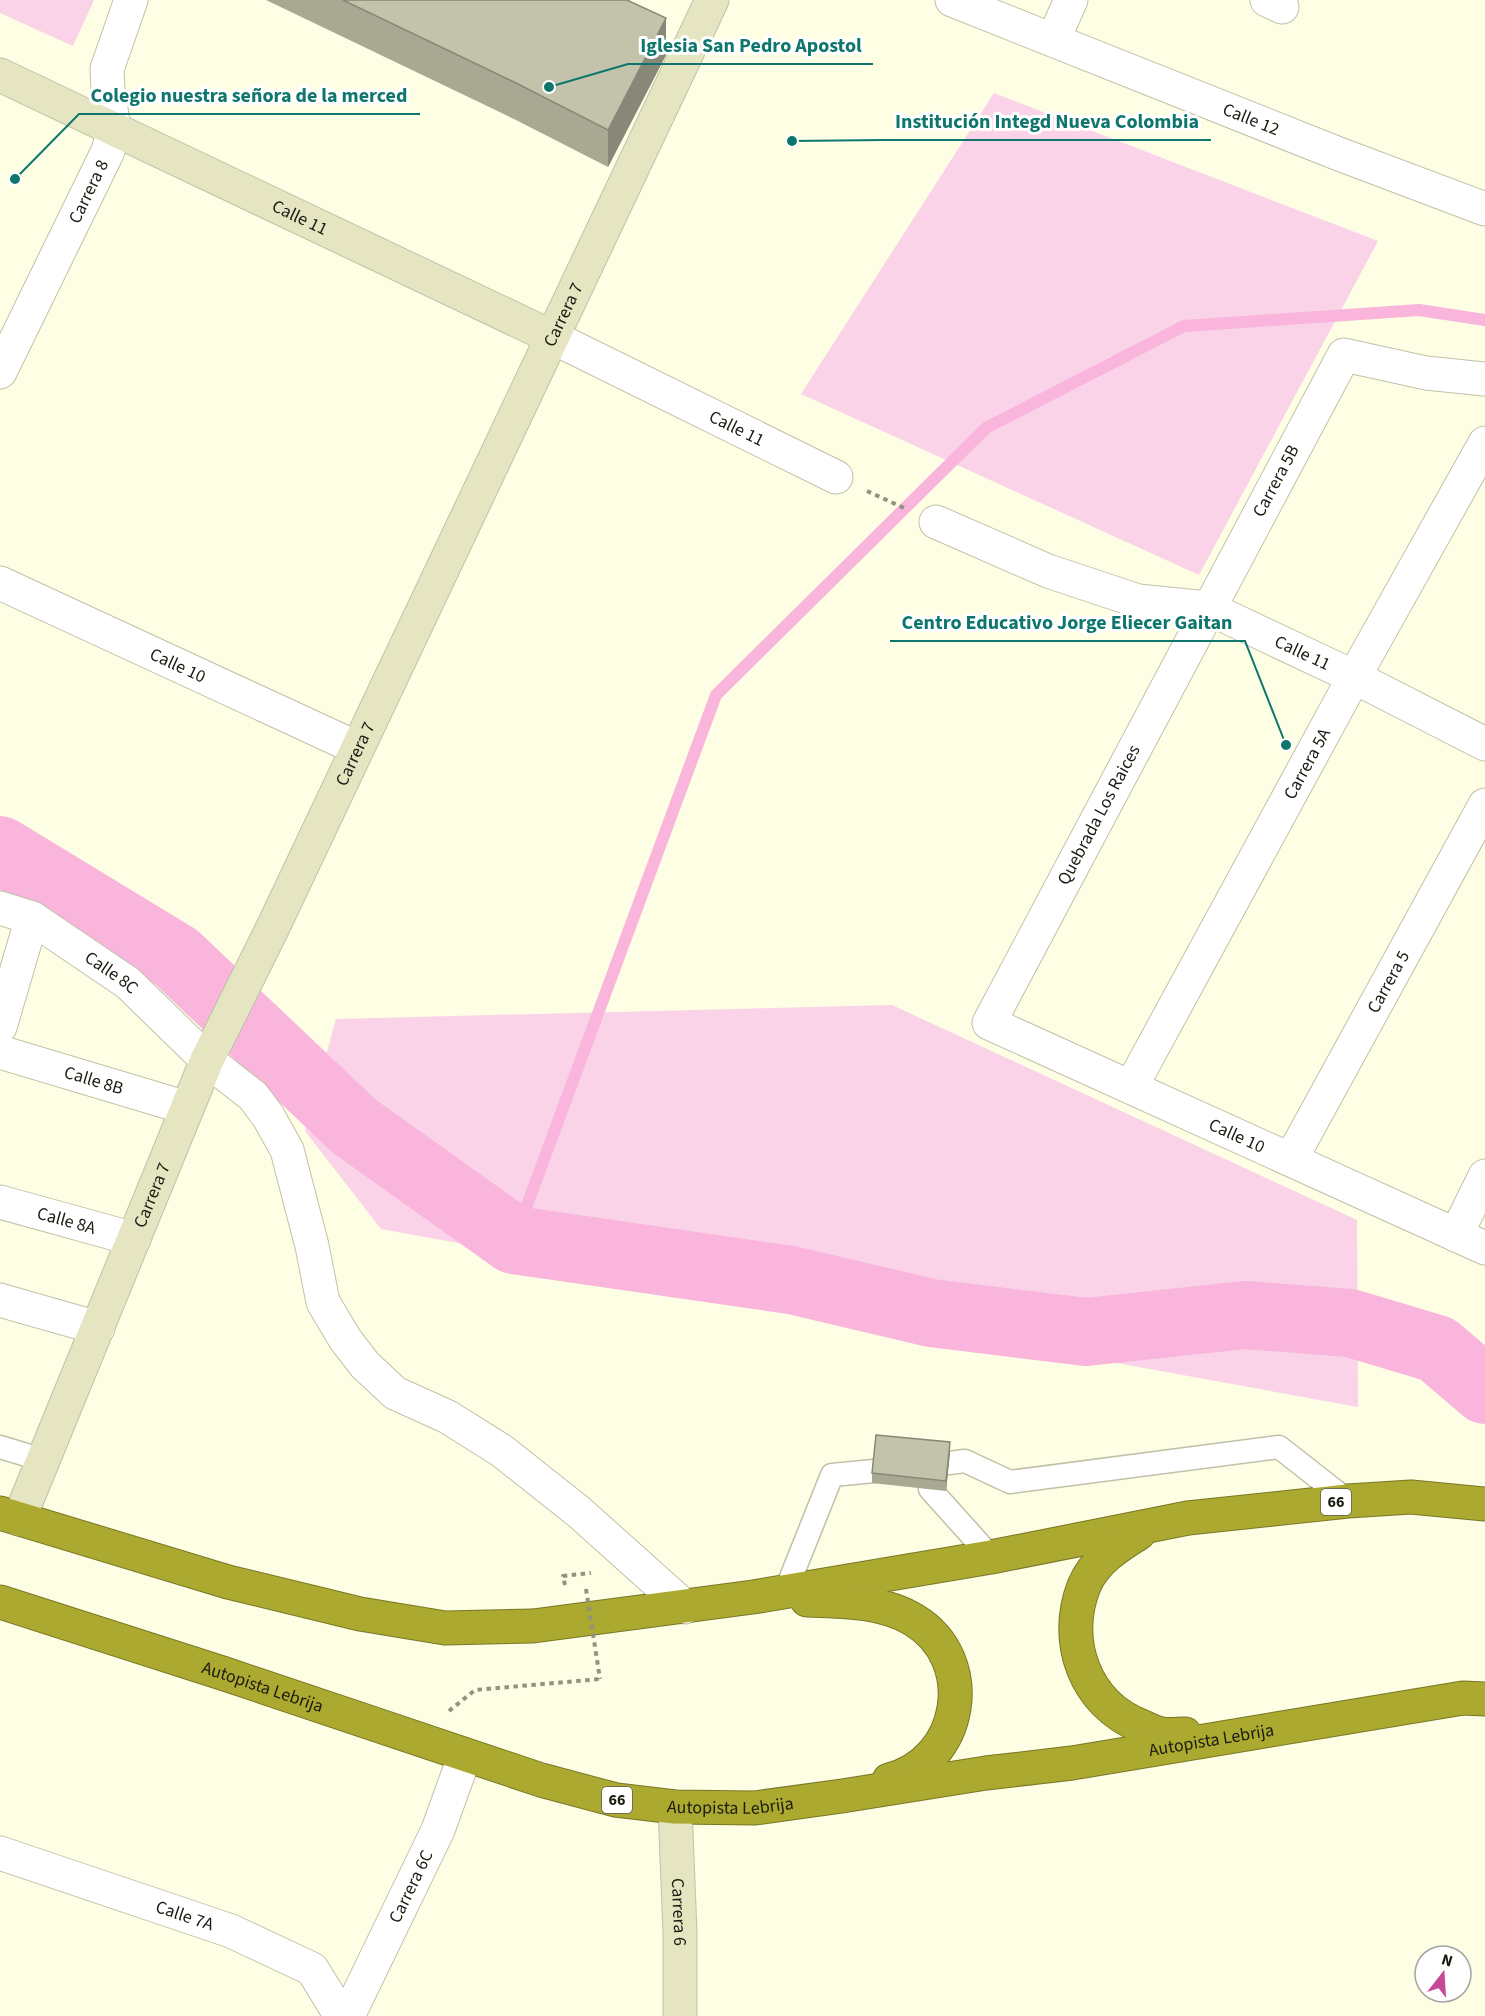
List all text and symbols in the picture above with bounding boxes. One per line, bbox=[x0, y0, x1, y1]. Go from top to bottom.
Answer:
callout: Iglesia San Pedro Apostol bbox=[628, 26, 873, 64]
text: Iglesia San Pedro Apostol bbox=[640, 32, 862, 60]
callout: Colegio nuestra señora de la merced bbox=[79, 76, 420, 114]
text: Colegio nuestra señora de la merced bbox=[91, 82, 407, 110]
street label: Calle 12 bbox=[1219, 97, 1283, 142]
callout: Institución Integd Nueva Colombia bbox=[883, 102, 1211, 140]
text: Institución Integd Nueva Colombia bbox=[895, 108, 1199, 136]
street label: Carrera 8 bbox=[62, 155, 114, 227]
street label: Calle 11 bbox=[268, 193, 332, 241]
street label: Carrera 7 bbox=[537, 279, 589, 351]
street label: Calle 11 bbox=[705, 404, 769, 452]
street label: Carrera 5B bbox=[1247, 440, 1305, 522]
callout: Centro Educativo Jorge Eliecer Gaitan bbox=[890, 603, 1245, 641]
text: Centro Educativo Jorge Eliecer Gaitan bbox=[902, 609, 1232, 637]
street label: Calle 11 bbox=[1270, 629, 1335, 677]
street label: Calle 10 bbox=[146, 642, 210, 689]
street label: Carrera 7 bbox=[329, 718, 381, 790]
street label: Carrera 5A bbox=[1277, 723, 1337, 804]
street label: Quebrada Los Raices bbox=[1051, 740, 1147, 890]
street label: Calle 8C bbox=[80, 945, 144, 999]
street label: Carrera 5 bbox=[1361, 946, 1415, 1018]
street label: Calle 8B bbox=[61, 1059, 127, 1101]
street label: Calle 10 bbox=[1205, 1112, 1269, 1159]
street label: Carrera 7 bbox=[127, 1159, 176, 1231]
street label: Calle 8A bbox=[34, 1200, 99, 1240]
road number: 66 bbox=[1321, 1489, 1351, 1515]
street label: Autopista Lebrija bbox=[199, 1655, 327, 1719]
street label: Autopista Lebrija bbox=[1147, 1717, 1276, 1763]
road number: 66 bbox=[602, 1787, 632, 1813]
street label: Autopista Lebrija bbox=[666, 1790, 795, 1821]
street label: Carrera 6C bbox=[382, 1846, 439, 1927]
street label: Carrera 6 bbox=[665, 1877, 693, 1946]
street label: Calle 7A bbox=[152, 1894, 217, 1937]
north arrow bbox=[1413, 1944, 1473, 2004]
text: N bbox=[1439, 1949, 1455, 1973]

